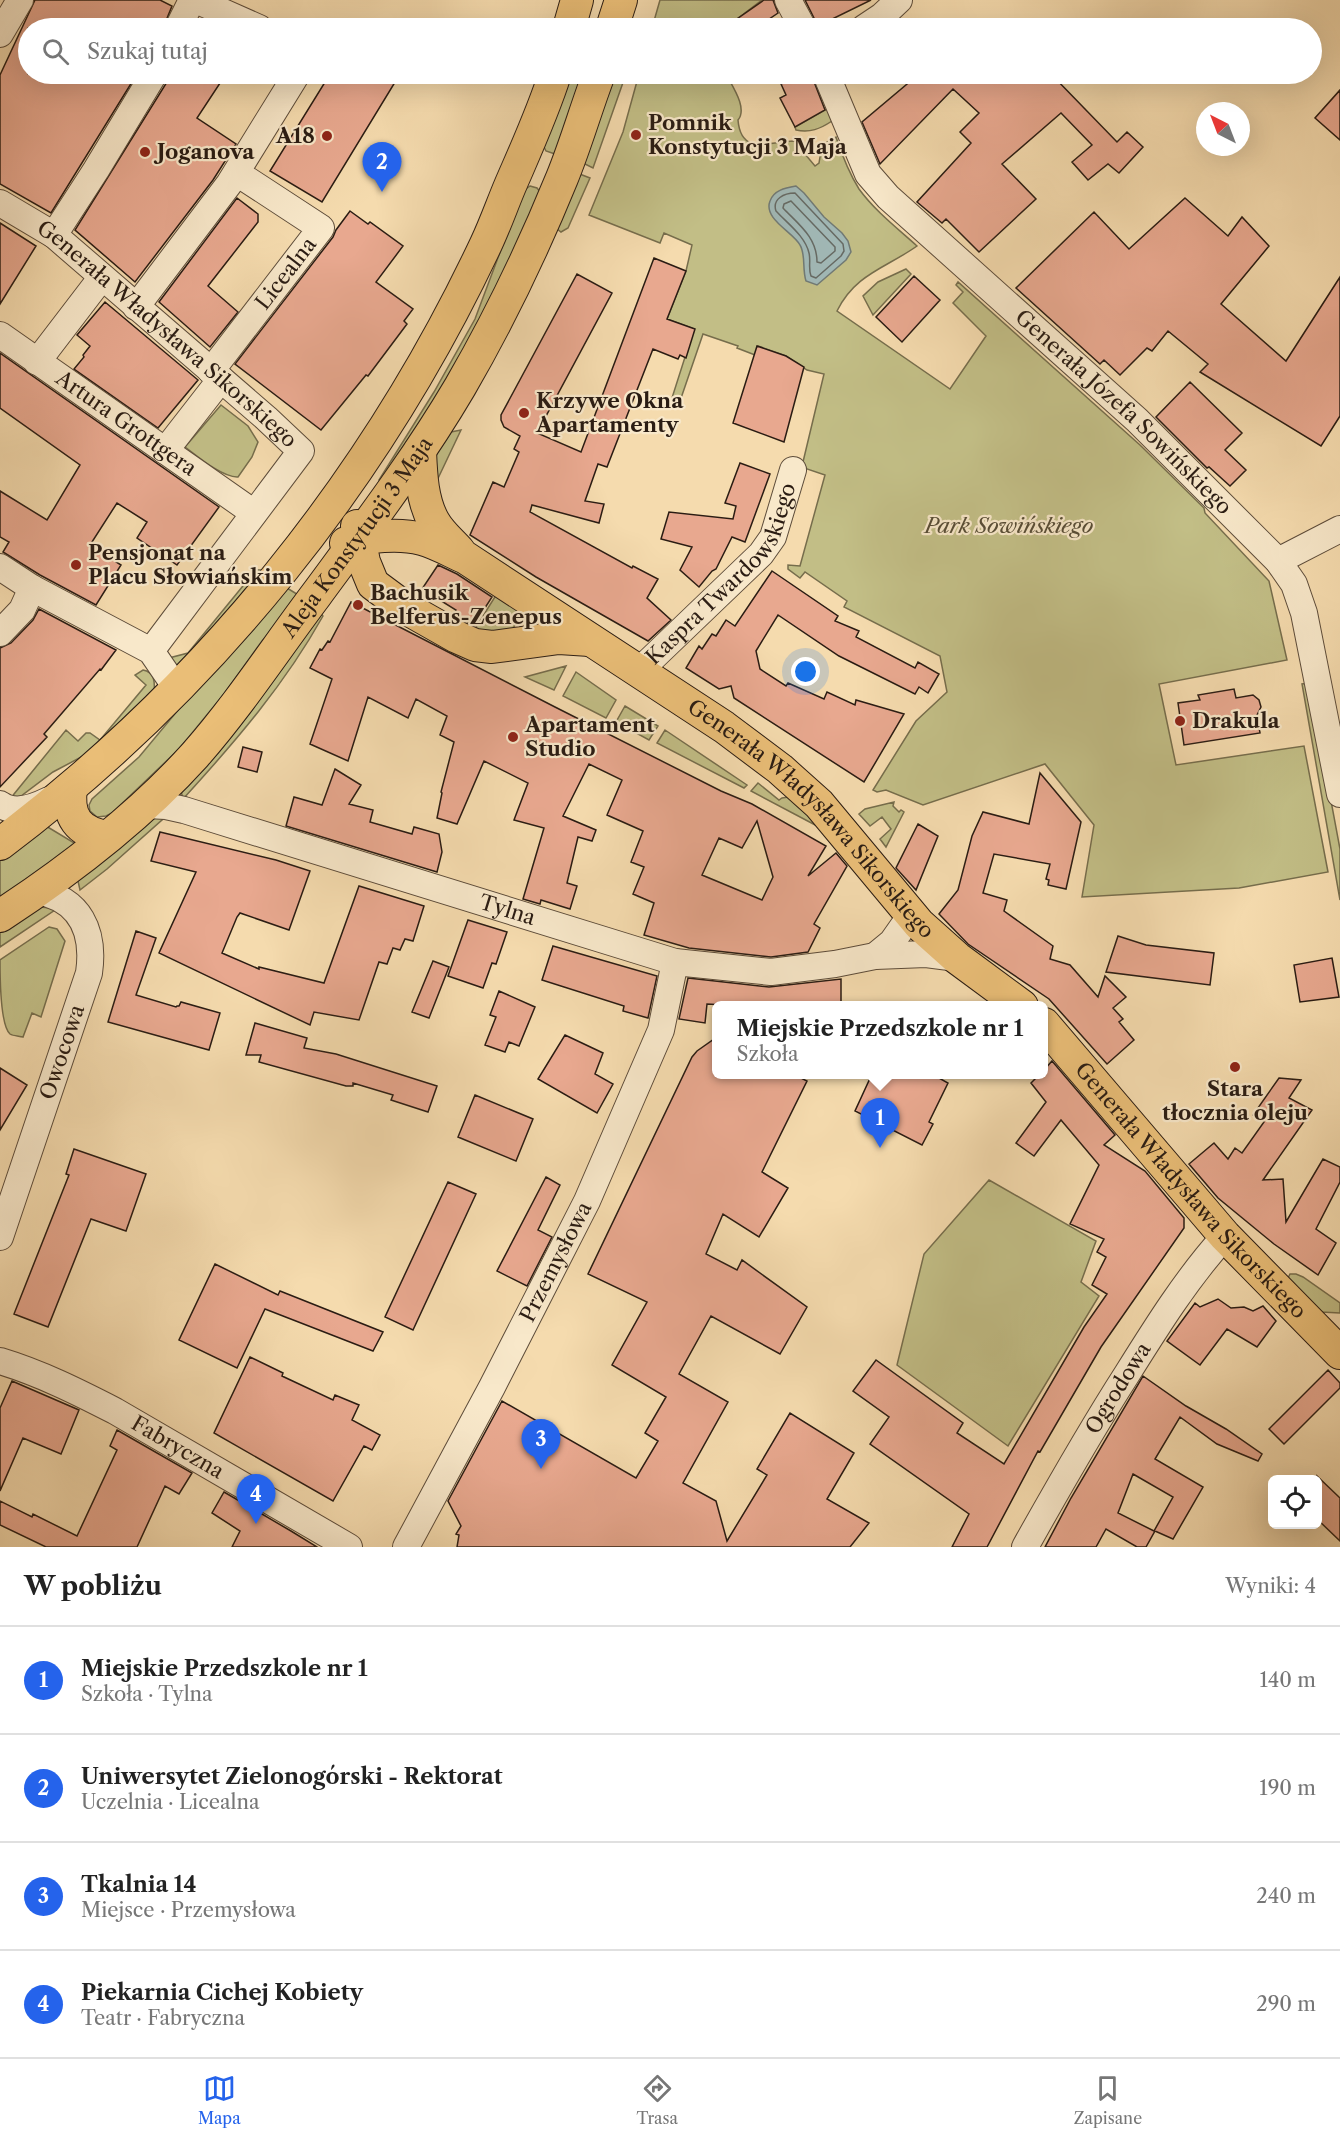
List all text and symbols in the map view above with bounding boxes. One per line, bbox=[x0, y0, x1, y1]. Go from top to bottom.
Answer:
search box bbox=[18, 18, 1322, 84]
icon: search bbox=[39, 35, 72, 68]
text: Szukaj tutaj bbox=[87, 38, 208, 65]
north arrow bbox=[1196, 102, 1250, 156]
place label: Pomnik Konstytucji 3 Maja bbox=[648, 110, 848, 159]
place label: A18 bbox=[275, 123, 315, 148]
marker: Pomnik Konstytucji 3 Maja bbox=[629, 128, 643, 142]
marker: A18 bbox=[320, 129, 334, 143]
place label: Joganova bbox=[153, 139, 255, 164]
pin: 2 bbox=[362, 142, 401, 192]
marker: Joganova bbox=[138, 145, 152, 159]
street label: Generała Władysława Sikorskiego bbox=[33, 215, 302, 453]
street label: Licealna bbox=[250, 231, 322, 314]
street label: Generała Józefa Sowińskiego bbox=[1011, 304, 1237, 519]
street label: Artura Grottgera bbox=[51, 365, 202, 481]
place label: Krzywe Okna Apartamenty bbox=[535, 388, 684, 437]
marker: Krzywe Okna Apartamenty bbox=[517, 406, 531, 420]
street label: Aleja Konstytucji 3 Maja bbox=[275, 431, 438, 643]
street label: Kaspra Twardowskiego bbox=[641, 480, 800, 670]
park label: Park Sowińskiego bbox=[923, 513, 1094, 538]
place label: Pensjonat na Placu Słowiańskim bbox=[88, 540, 293, 589]
marker: Pensjonat na Placu Słowiańskim bbox=[69, 558, 83, 572]
place label: Bachusik Belferus-Zenepus bbox=[370, 580, 562, 629]
marker: Bachusik Belferus-Zenepus bbox=[351, 598, 365, 612]
your location bbox=[791, 657, 820, 686]
street label: Generała Władysława Sikorskiego bbox=[683, 694, 939, 943]
place label: Drakula bbox=[1192, 708, 1281, 733]
place label: Apartament Studio bbox=[524, 712, 655, 761]
marker: Drakula bbox=[1173, 714, 1187, 728]
marker: Apartament Studio bbox=[506, 730, 520, 744]
street label: Tylna bbox=[477, 889, 539, 930]
street label: Owocowa bbox=[34, 1001, 90, 1103]
popup bbox=[712, 1001, 1048, 1079]
text: Miejskie Przedszkole nr 1 bbox=[737, 1015, 1023, 1042]
text: Szkoła bbox=[737, 1042, 798, 1066]
street label: Generała Władysława Sikorskiego bbox=[1070, 1057, 1312, 1323]
marker: Stara tłocznia oleju bbox=[1228, 1060, 1242, 1074]
place label: Stara tłocznia oleju bbox=[1162, 1076, 1308, 1125]
pin: 1 bbox=[860, 1098, 900, 1148]
street label: Przemysłowa bbox=[514, 1197, 597, 1326]
street label: Ogrodowa bbox=[1080, 1337, 1156, 1438]
street label: Fabryczna bbox=[127, 1410, 229, 1484]
pin: 3 bbox=[522, 1420, 560, 1469]
pin: 4 bbox=[236, 1474, 276, 1524]
map controls bbox=[1268, 1475, 1322, 1529]
button: locate bbox=[1268, 1475, 1322, 1529]
text: W pobliżu bbox=[24, 1570, 162, 1602]
text: Wyniki: 4 bbox=[1225, 1574, 1316, 1598]
text: Miejskie Przedszkole nr 1 bbox=[81, 1655, 368, 1682]
text: 1 bbox=[39, 1668, 48, 1692]
text: 140 m bbox=[1259, 1668, 1316, 1692]
text: Szkoła · Tylna bbox=[81, 1682, 213, 1706]
text: Uniwersytet Zielonogórski - Rektorat bbox=[81, 1763, 503, 1790]
text: 2 bbox=[38, 1776, 49, 1800]
text: 190 m bbox=[1259, 1776, 1316, 1800]
text: Uczelnia · Licealna bbox=[81, 1790, 259, 1814]
text: Tkalnia 14 bbox=[81, 1871, 197, 1898]
text: 3 bbox=[38, 1884, 49, 1908]
text: 240 m bbox=[1256, 1884, 1316, 1908]
text: Miejsce · Przemysłowa bbox=[81, 1898, 296, 1922]
text: Piekarnia Cichej Kobiety bbox=[81, 1979, 363, 2006]
text: 4 bbox=[38, 1992, 49, 2016]
text: 290 m bbox=[1256, 1992, 1316, 2016]
text: Teatr · Fabryczna bbox=[81, 2006, 245, 2030]
tab: Mapa bbox=[198, 2072, 241, 2128]
tab: Trasa bbox=[636, 2072, 678, 2128]
tab: Zapisane bbox=[1074, 2072, 1142, 2128]

